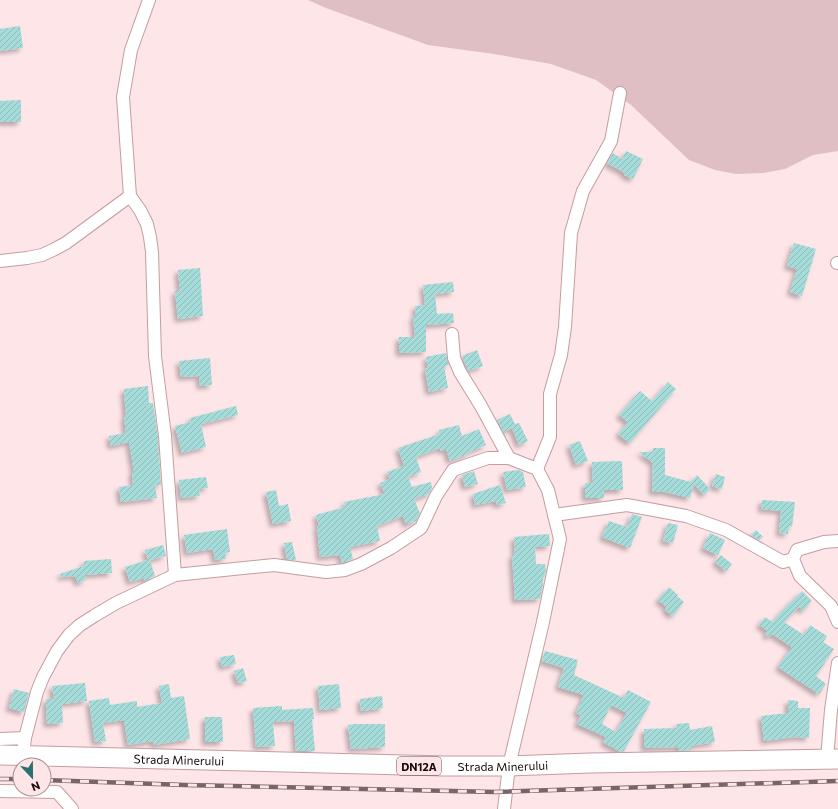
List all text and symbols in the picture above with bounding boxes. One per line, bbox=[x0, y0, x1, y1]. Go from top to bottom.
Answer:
street label: Strada Minerului bbox=[134, 751, 224, 768]
north arrow bbox=[12, 757, 52, 797]
road number: DN12A bbox=[397, 757, 441, 775]
street label: Strada Minerului bbox=[458, 758, 548, 773]
text: N bbox=[30, 779, 42, 794]

